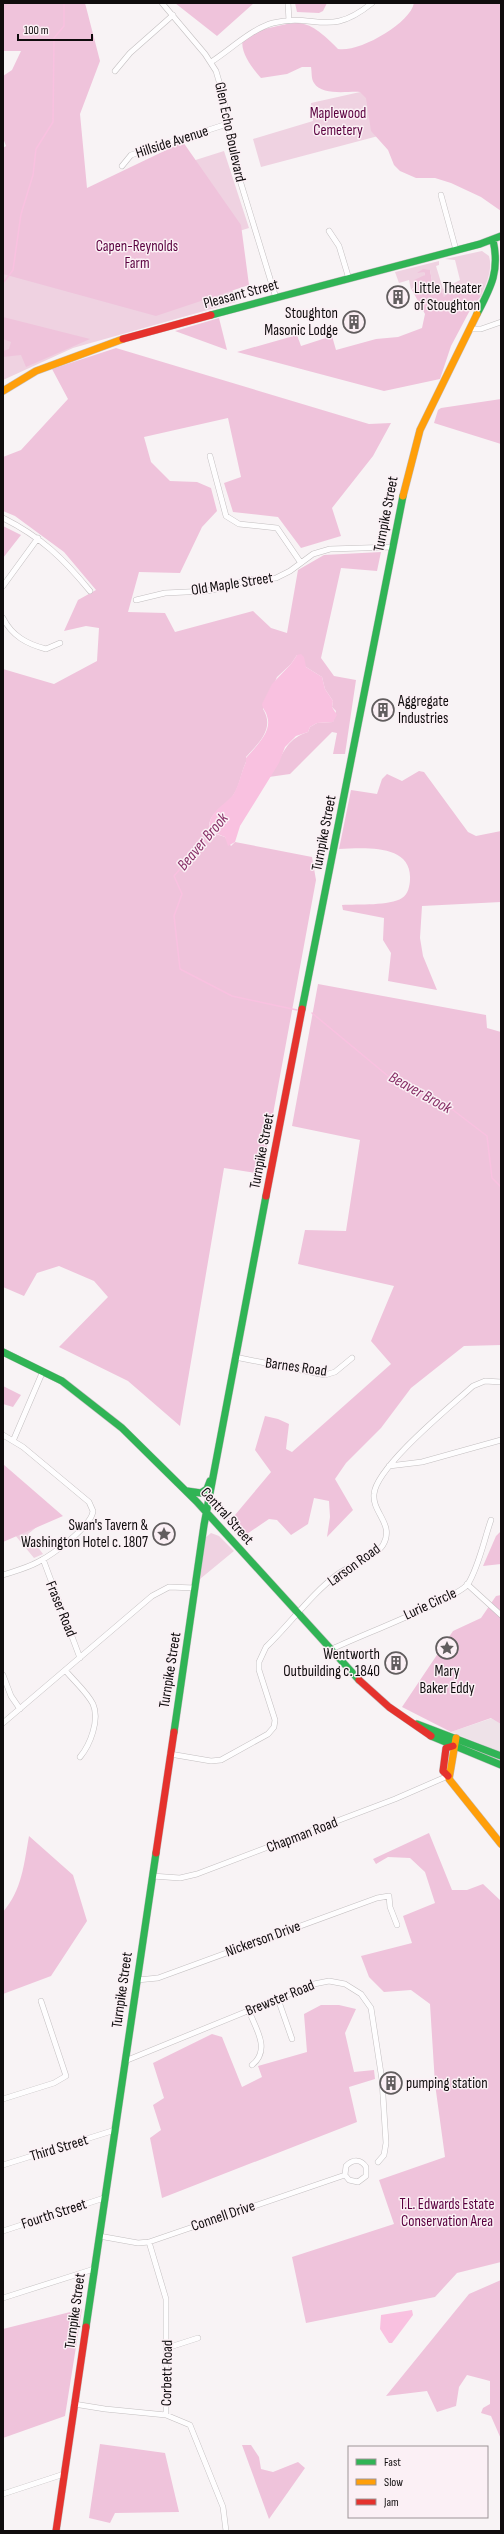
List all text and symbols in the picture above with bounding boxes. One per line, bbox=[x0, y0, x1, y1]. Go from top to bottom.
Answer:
scale bar bbox=[18, 16, 92, 42]
text: 100 m bbox=[24, 23, 49, 38]
street label: Glen Echo Boulevard bbox=[210, 80, 250, 184]
park label: Maplewood Cemetery bbox=[310, 104, 366, 140]
street label: Hillside Avenue bbox=[133, 121, 211, 163]
park label: Capen-Reynolds Farm bbox=[96, 237, 178, 273]
street label: Pleasant Street bbox=[201, 275, 281, 313]
place label: Little Theater of Stoughton bbox=[414, 279, 482, 315]
building icon: Little Theater of Stoughton bbox=[385, 284, 411, 310]
place label: Stoughton Masonic Lodge bbox=[264, 304, 338, 340]
building icon: Stoughton Masonic Lodge bbox=[341, 309, 367, 335]
street label: Turnpike Street bbox=[369, 474, 403, 553]
street label: Old Maple Street bbox=[190, 568, 275, 600]
place label: Aggregate Industries bbox=[397, 692, 449, 728]
building icon: Aggregate Industries bbox=[370, 697, 396, 723]
street label: Turnpike Street bbox=[307, 793, 341, 872]
water label: Beaver Brook bbox=[174, 809, 233, 875]
water label: Beaver Brook bbox=[385, 1068, 456, 1119]
street label: Turnpike Street bbox=[245, 1111, 279, 1190]
street label: Barnes Road bbox=[264, 1353, 328, 1381]
street label: Central Street bbox=[196, 1483, 258, 1549]
place label: Swan's Tavern & Washington Hotel c. 1807 bbox=[21, 1516, 148, 1552]
place icon: Swan's Tavern & Washington Hotel c. 1807 bbox=[151, 1521, 177, 1547]
street label: Larson Road bbox=[324, 1539, 384, 1591]
street label: Fraser Road bbox=[41, 1578, 81, 1640]
street label: Lurie Circle bbox=[400, 1583, 460, 1625]
street label: Turnpike Street bbox=[155, 1630, 185, 1709]
place icon: Mary Baker Eddy bbox=[434, 1635, 460, 1661]
place label: Wentworth Outbuilding c. 1840 bbox=[283, 1645, 380, 1681]
building icon: Wentworth Outbuilding c. 1840 bbox=[383, 1650, 409, 1676]
place label: Mary Baker Eddy bbox=[419, 1662, 475, 1698]
street label: Chapman Road bbox=[264, 1813, 340, 1857]
street label: Nickerson Drive bbox=[223, 1917, 303, 1961]
street label: Turnpike Street bbox=[107, 1950, 137, 2029]
street label: Brewster Road bbox=[243, 1976, 317, 2020]
building icon: pumping station bbox=[378, 2070, 404, 2096]
place label: pumping station bbox=[406, 2074, 488, 2093]
street label: Third Street bbox=[28, 2130, 91, 2166]
street label: Fourth Street bbox=[19, 2194, 89, 2233]
park label: T.L. Edwards Estate Conservation Area bbox=[399, 2195, 495, 2231]
street label: Connell Drive bbox=[189, 2196, 257, 2236]
street label: Turnpike Street bbox=[60, 2271, 90, 2350]
street label: Corbett Road bbox=[157, 2340, 177, 2406]
legend bbox=[348, 2446, 488, 2518]
text: Fast bbox=[384, 2455, 401, 2470]
text: Slow bbox=[384, 2475, 403, 2490]
text: Jam bbox=[383, 2495, 399, 2510]

